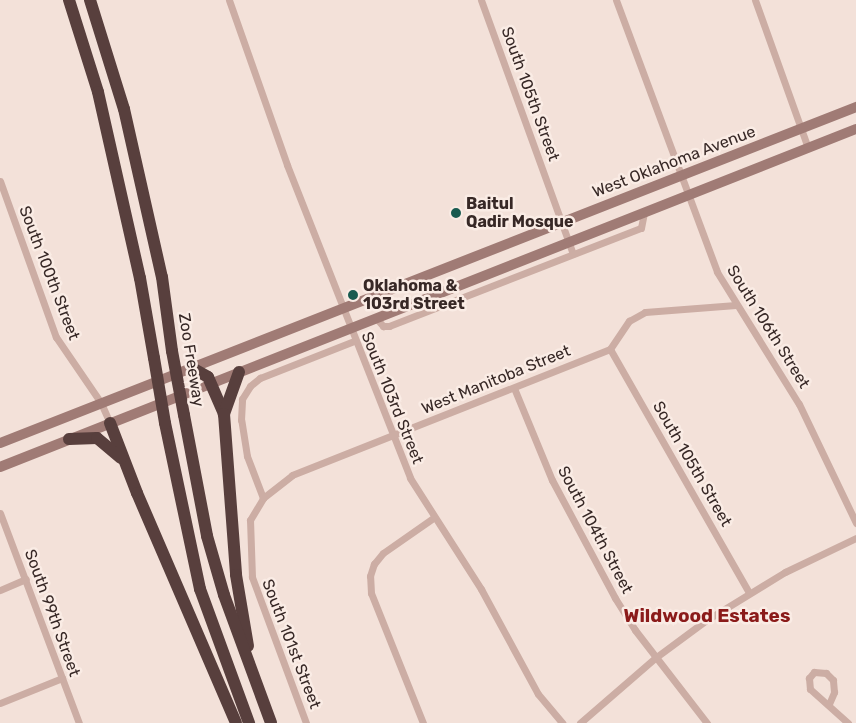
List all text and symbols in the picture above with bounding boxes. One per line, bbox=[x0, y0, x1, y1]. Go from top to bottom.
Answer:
street label: South 105th Street bbox=[497, 24, 563, 164]
street label: West Oklahoma Avenue bbox=[590, 122, 758, 202]
place label: Baitul Qadir Mosque bbox=[466, 194, 574, 232]
street label: South 100th Street bbox=[15, 203, 83, 343]
marker: Baitul Qadir Mosque bbox=[450, 207, 462, 219]
street label: South 106th Street bbox=[722, 262, 814, 392]
place label: Oklahoma & 103rd Street bbox=[363, 276, 465, 314]
marker: Oklahoma & 103rd Street bbox=[347, 289, 359, 301]
street label: Zoo Freeway bbox=[174, 312, 208, 408]
street label: South 103rd Street bbox=[357, 329, 427, 467]
street label: West Manitoba Street bbox=[419, 341, 573, 419]
street label: South 105th Street bbox=[648, 398, 736, 530]
street label: South 104th Street bbox=[553, 463, 637, 597]
street label: South 99th Street bbox=[20, 547, 84, 679]
street label: South 101st Street bbox=[257, 577, 325, 711]
district label: Wildwood Estates bbox=[624, 605, 790, 627]

